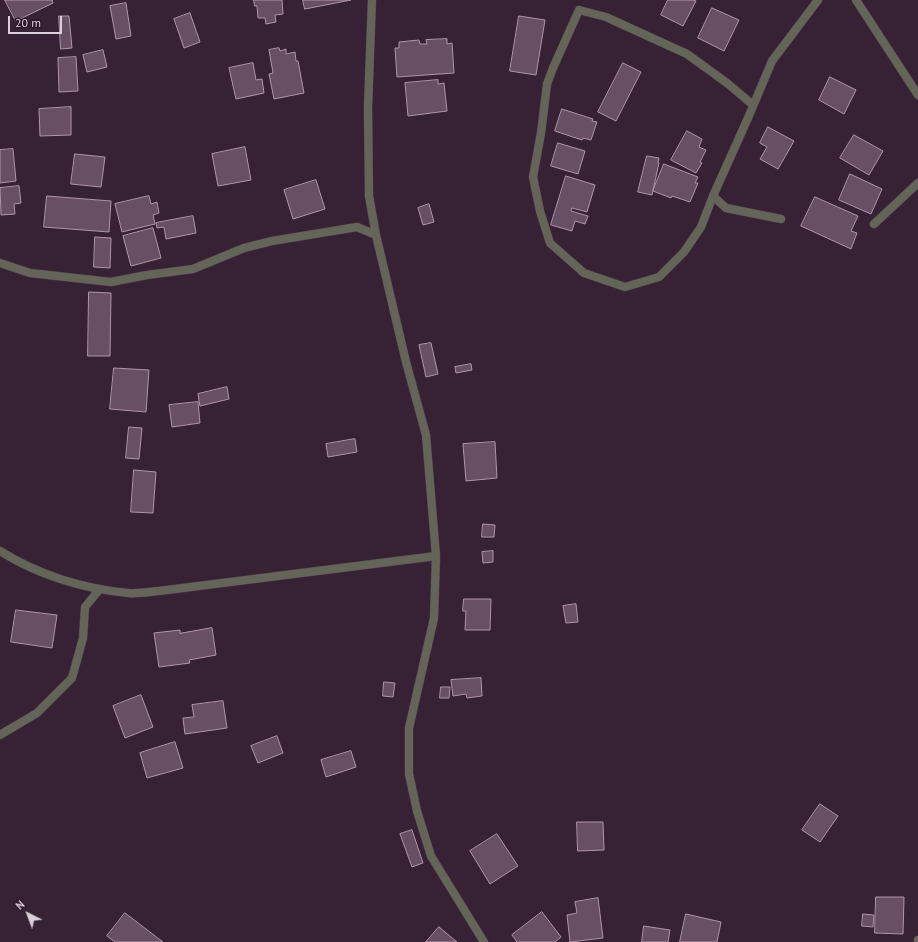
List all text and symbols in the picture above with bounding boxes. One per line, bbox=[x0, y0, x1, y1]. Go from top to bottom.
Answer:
scale bar bbox=[10, 8, 64, 34]
text: 20 m bbox=[15, 15, 41, 30]
north arrow bbox=[8, 894, 48, 934]
text: N bbox=[13, 897, 27, 913]

